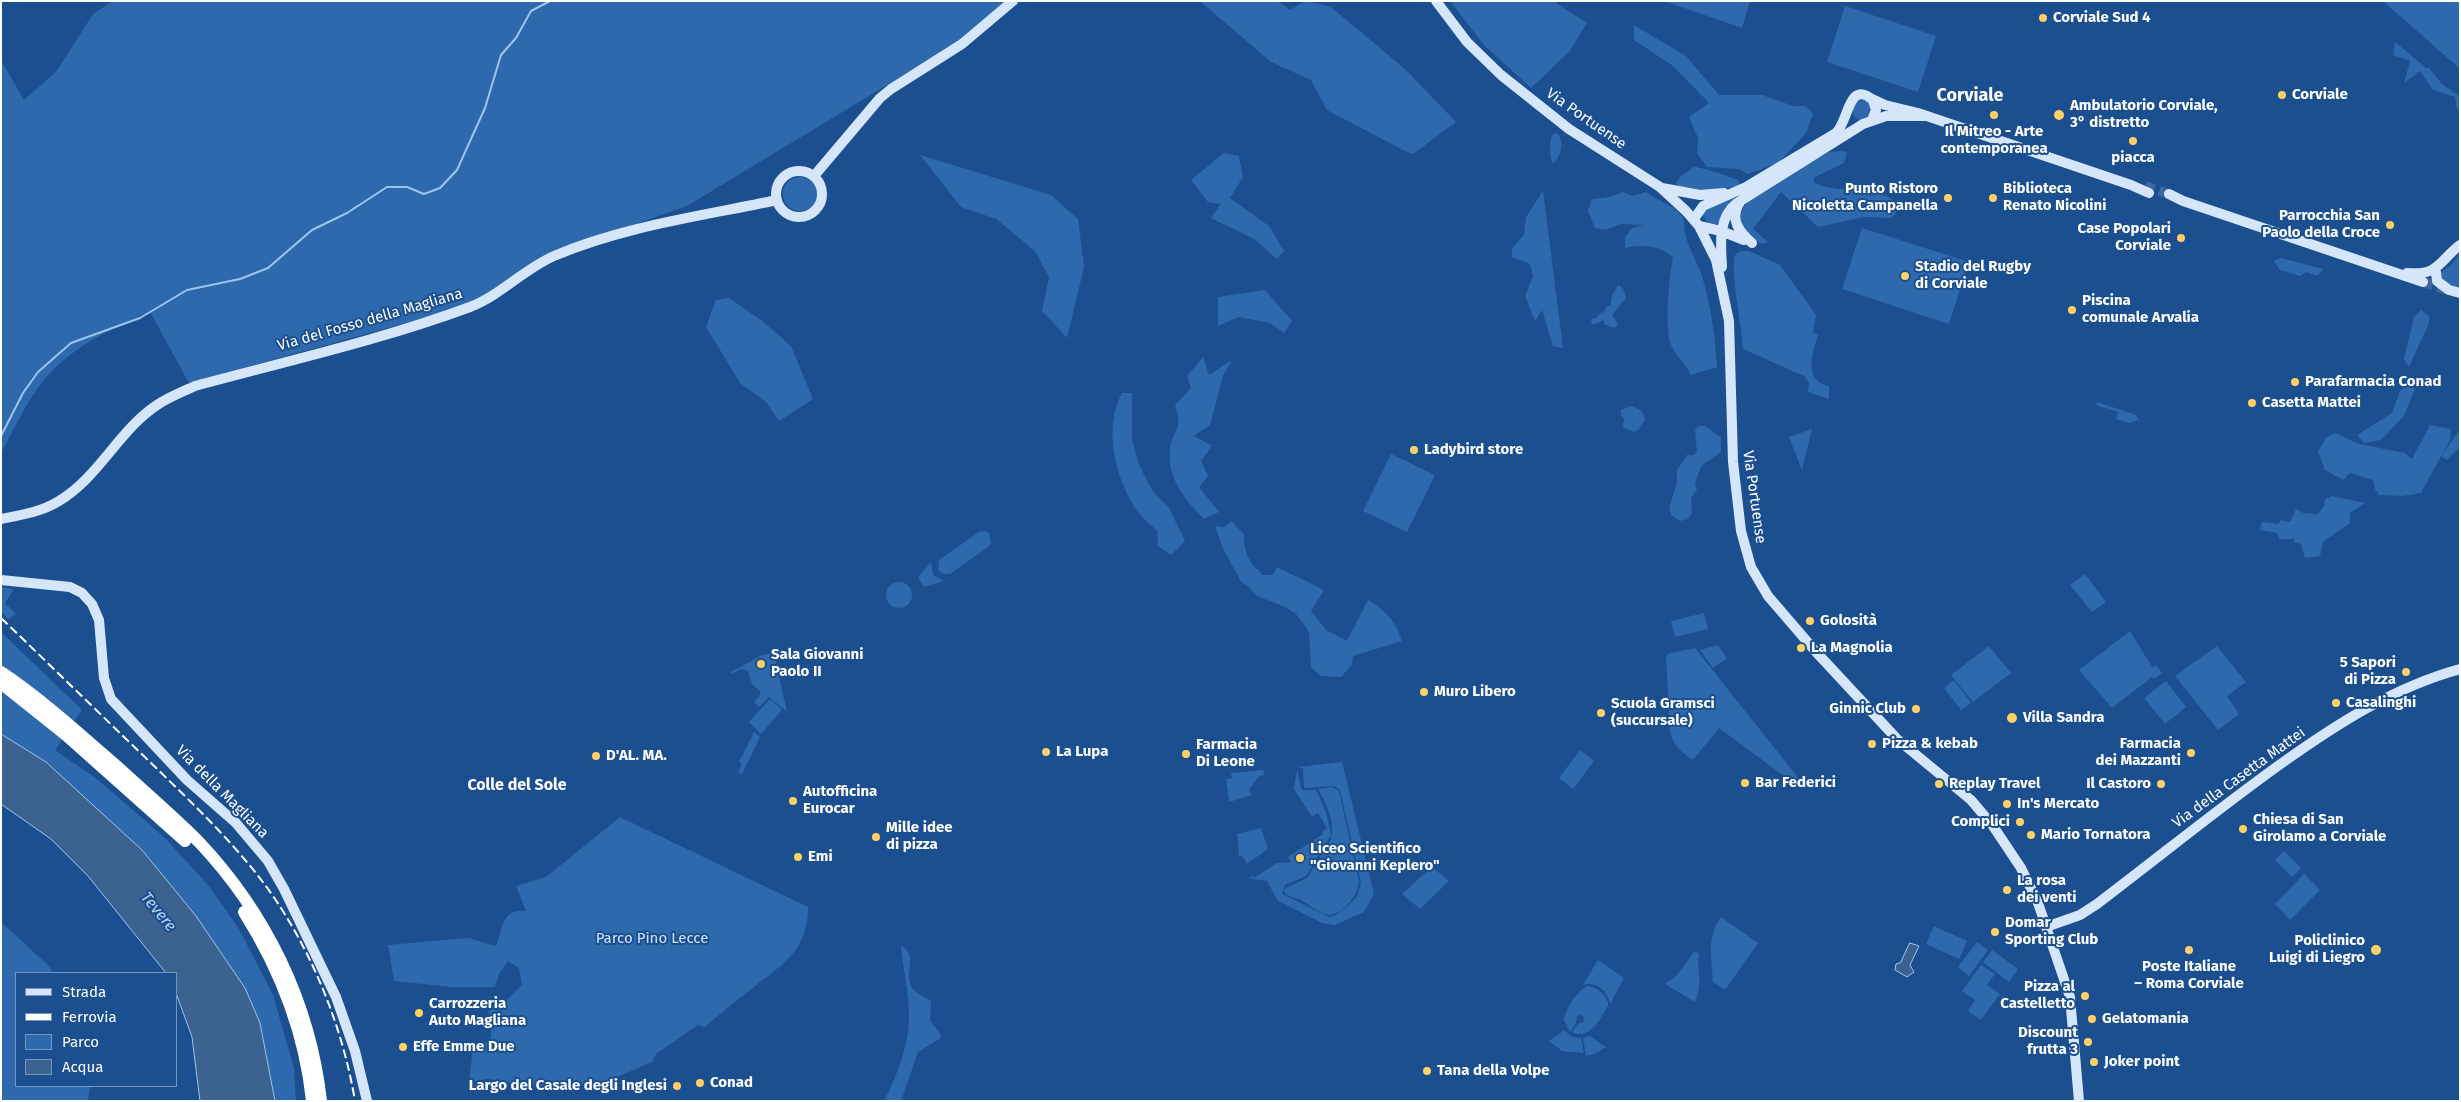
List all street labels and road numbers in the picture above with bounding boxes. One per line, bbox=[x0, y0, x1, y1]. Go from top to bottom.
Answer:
street label: Via Portuense bbox=[1542, 85, 1630, 153]
street label: Via del Fosso della Magliana bbox=[275, 285, 465, 355]
street label: Via Portuense bbox=[1739, 449, 1769, 545]
street label: Via della Casetta Mattei bbox=[2169, 724, 2309, 832]
street label: Via della Magliana bbox=[172, 742, 272, 842]

